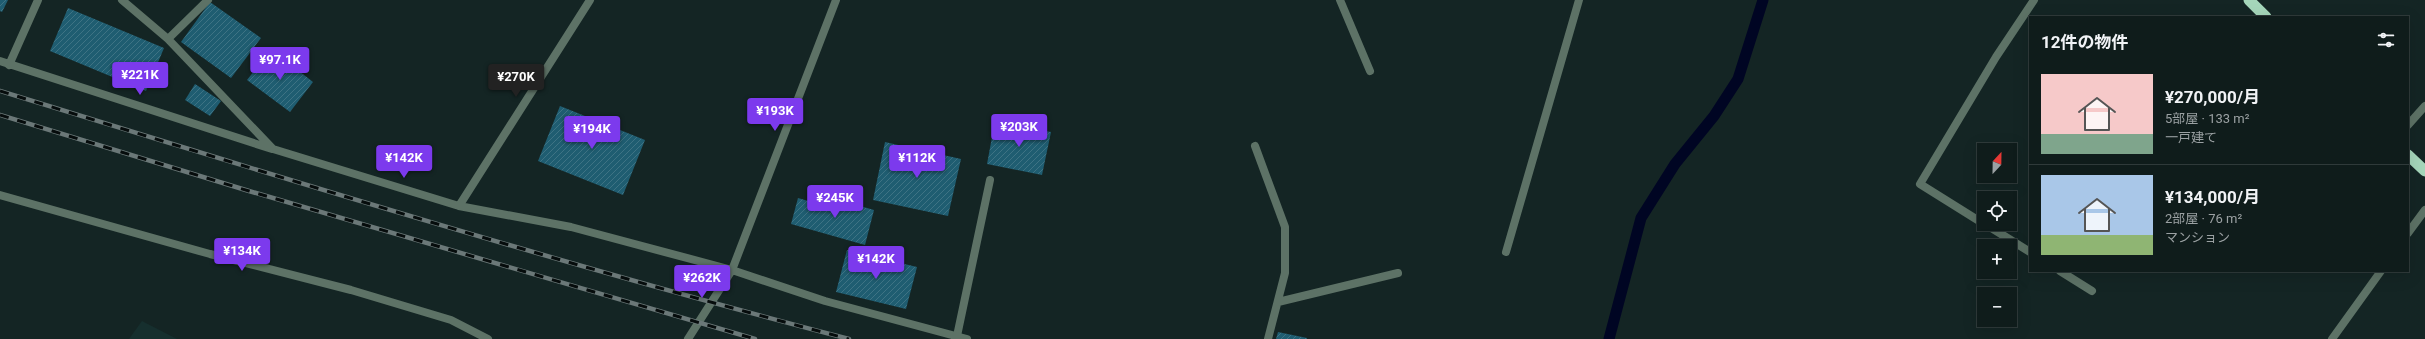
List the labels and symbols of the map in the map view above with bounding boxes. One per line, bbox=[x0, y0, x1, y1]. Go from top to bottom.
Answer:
pin: ¥97.1K bbox=[247, 47, 313, 81]
pin: ¥221K bbox=[112, 62, 168, 96]
pin: ¥270K bbox=[488, 64, 544, 98]
pin: ¥193K bbox=[747, 98, 803, 132]
pin: ¥203K bbox=[991, 114, 1047, 148]
pin: ¥194K bbox=[564, 116, 620, 150]
north arrow bbox=[1977, 143, 2017, 183]
pin: ¥142K bbox=[376, 145, 432, 179]
pin: ¥112K bbox=[889, 145, 945, 179]
pin: ¥245K bbox=[807, 185, 863, 219]
pin: ¥134K bbox=[214, 238, 270, 272]
pin: ¥142K bbox=[848, 246, 904, 280]
pin: ¥262K bbox=[674, 265, 730, 299]

